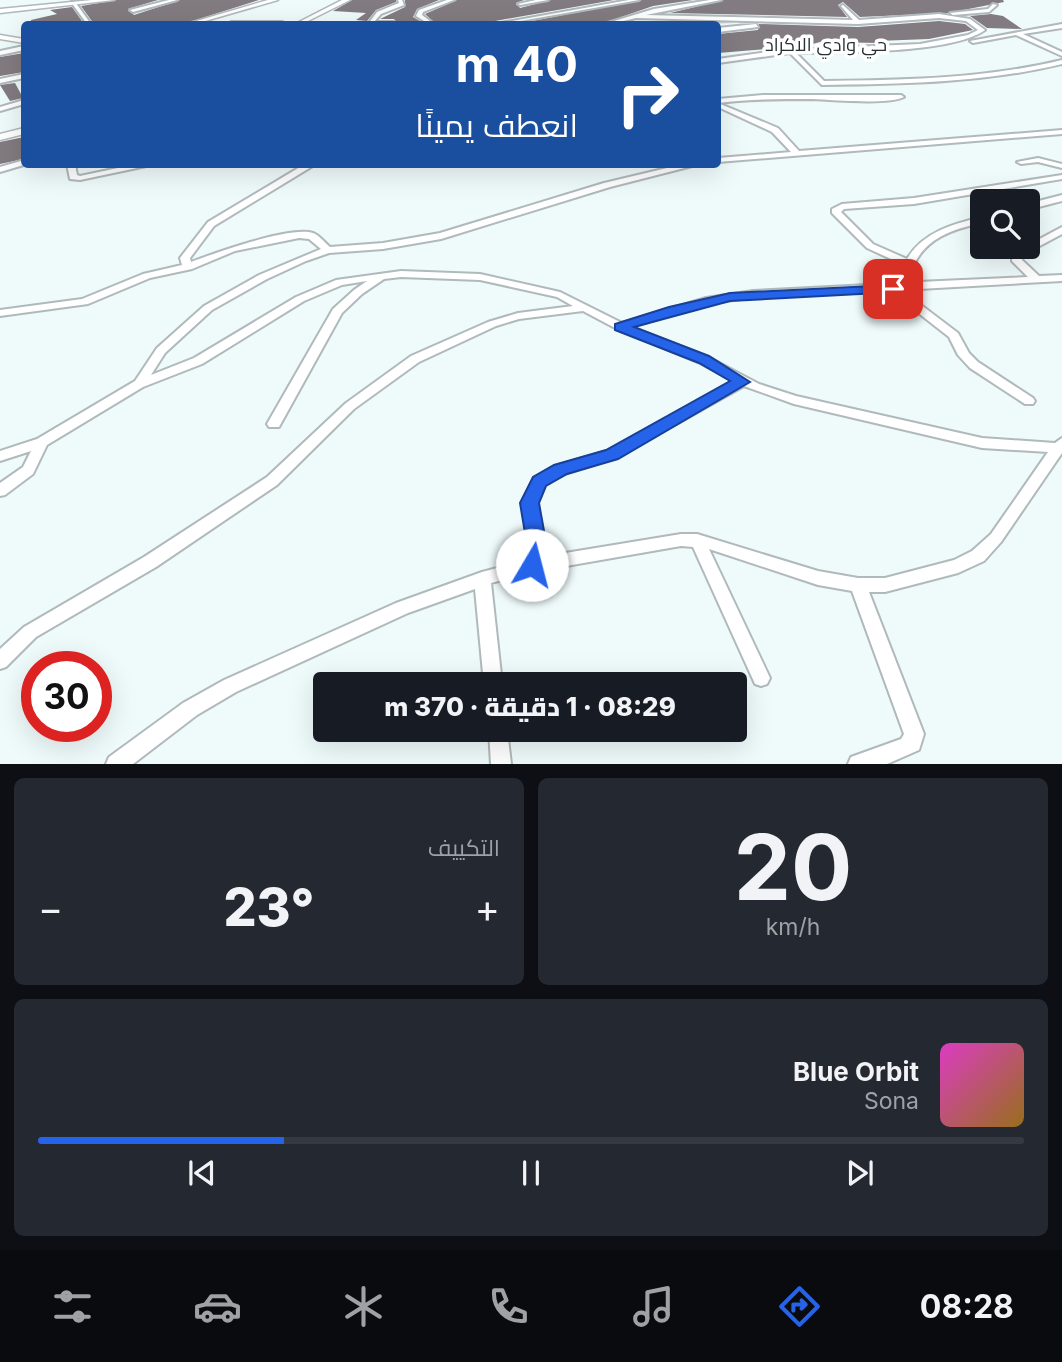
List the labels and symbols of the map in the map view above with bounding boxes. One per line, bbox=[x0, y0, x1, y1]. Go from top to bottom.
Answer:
district label: حي وادي الاكراد bbox=[765, 34, 887, 59]
pin bbox=[863, 259, 923, 319]
position arrow bbox=[495, 528, 569, 602]
speed limit sign: 30 bbox=[21, 651, 112, 742]

